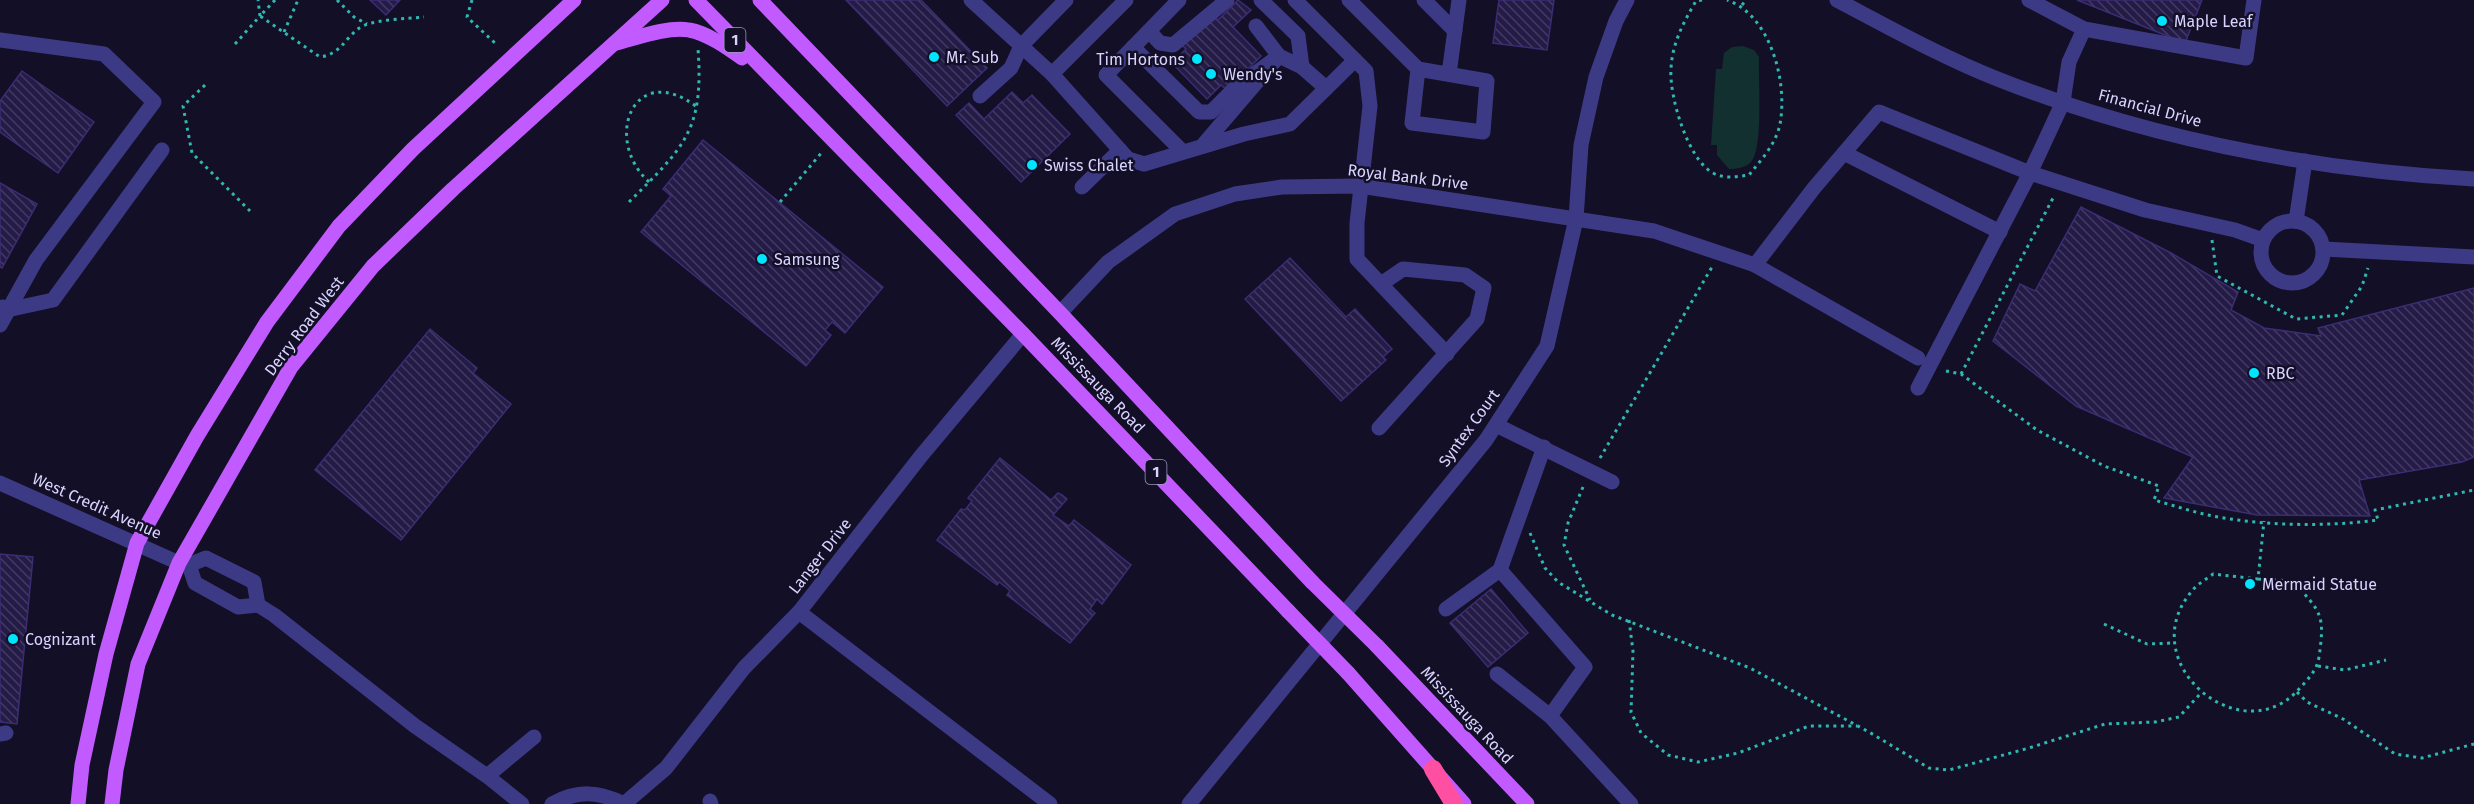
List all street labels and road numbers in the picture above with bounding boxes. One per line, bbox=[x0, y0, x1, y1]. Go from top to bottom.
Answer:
road number: 1 bbox=[724, 28, 746, 52]
street label: Financial Drive bbox=[2096, 85, 2204, 131]
street label: Royal Bank Drive bbox=[1347, 160, 1469, 194]
street label: Derry Road West bbox=[260, 272, 348, 379]
street label: Mississauga Road bbox=[1047, 333, 1149, 437]
street label: Syntex Court bbox=[1435, 385, 1504, 470]
road number: 1 bbox=[1146, 460, 1166, 484]
street label: West Credit Avenue bbox=[29, 469, 165, 543]
street label: Langer Drive bbox=[785, 514, 855, 598]
street label: Mississauga Road bbox=[1417, 662, 1517, 768]

